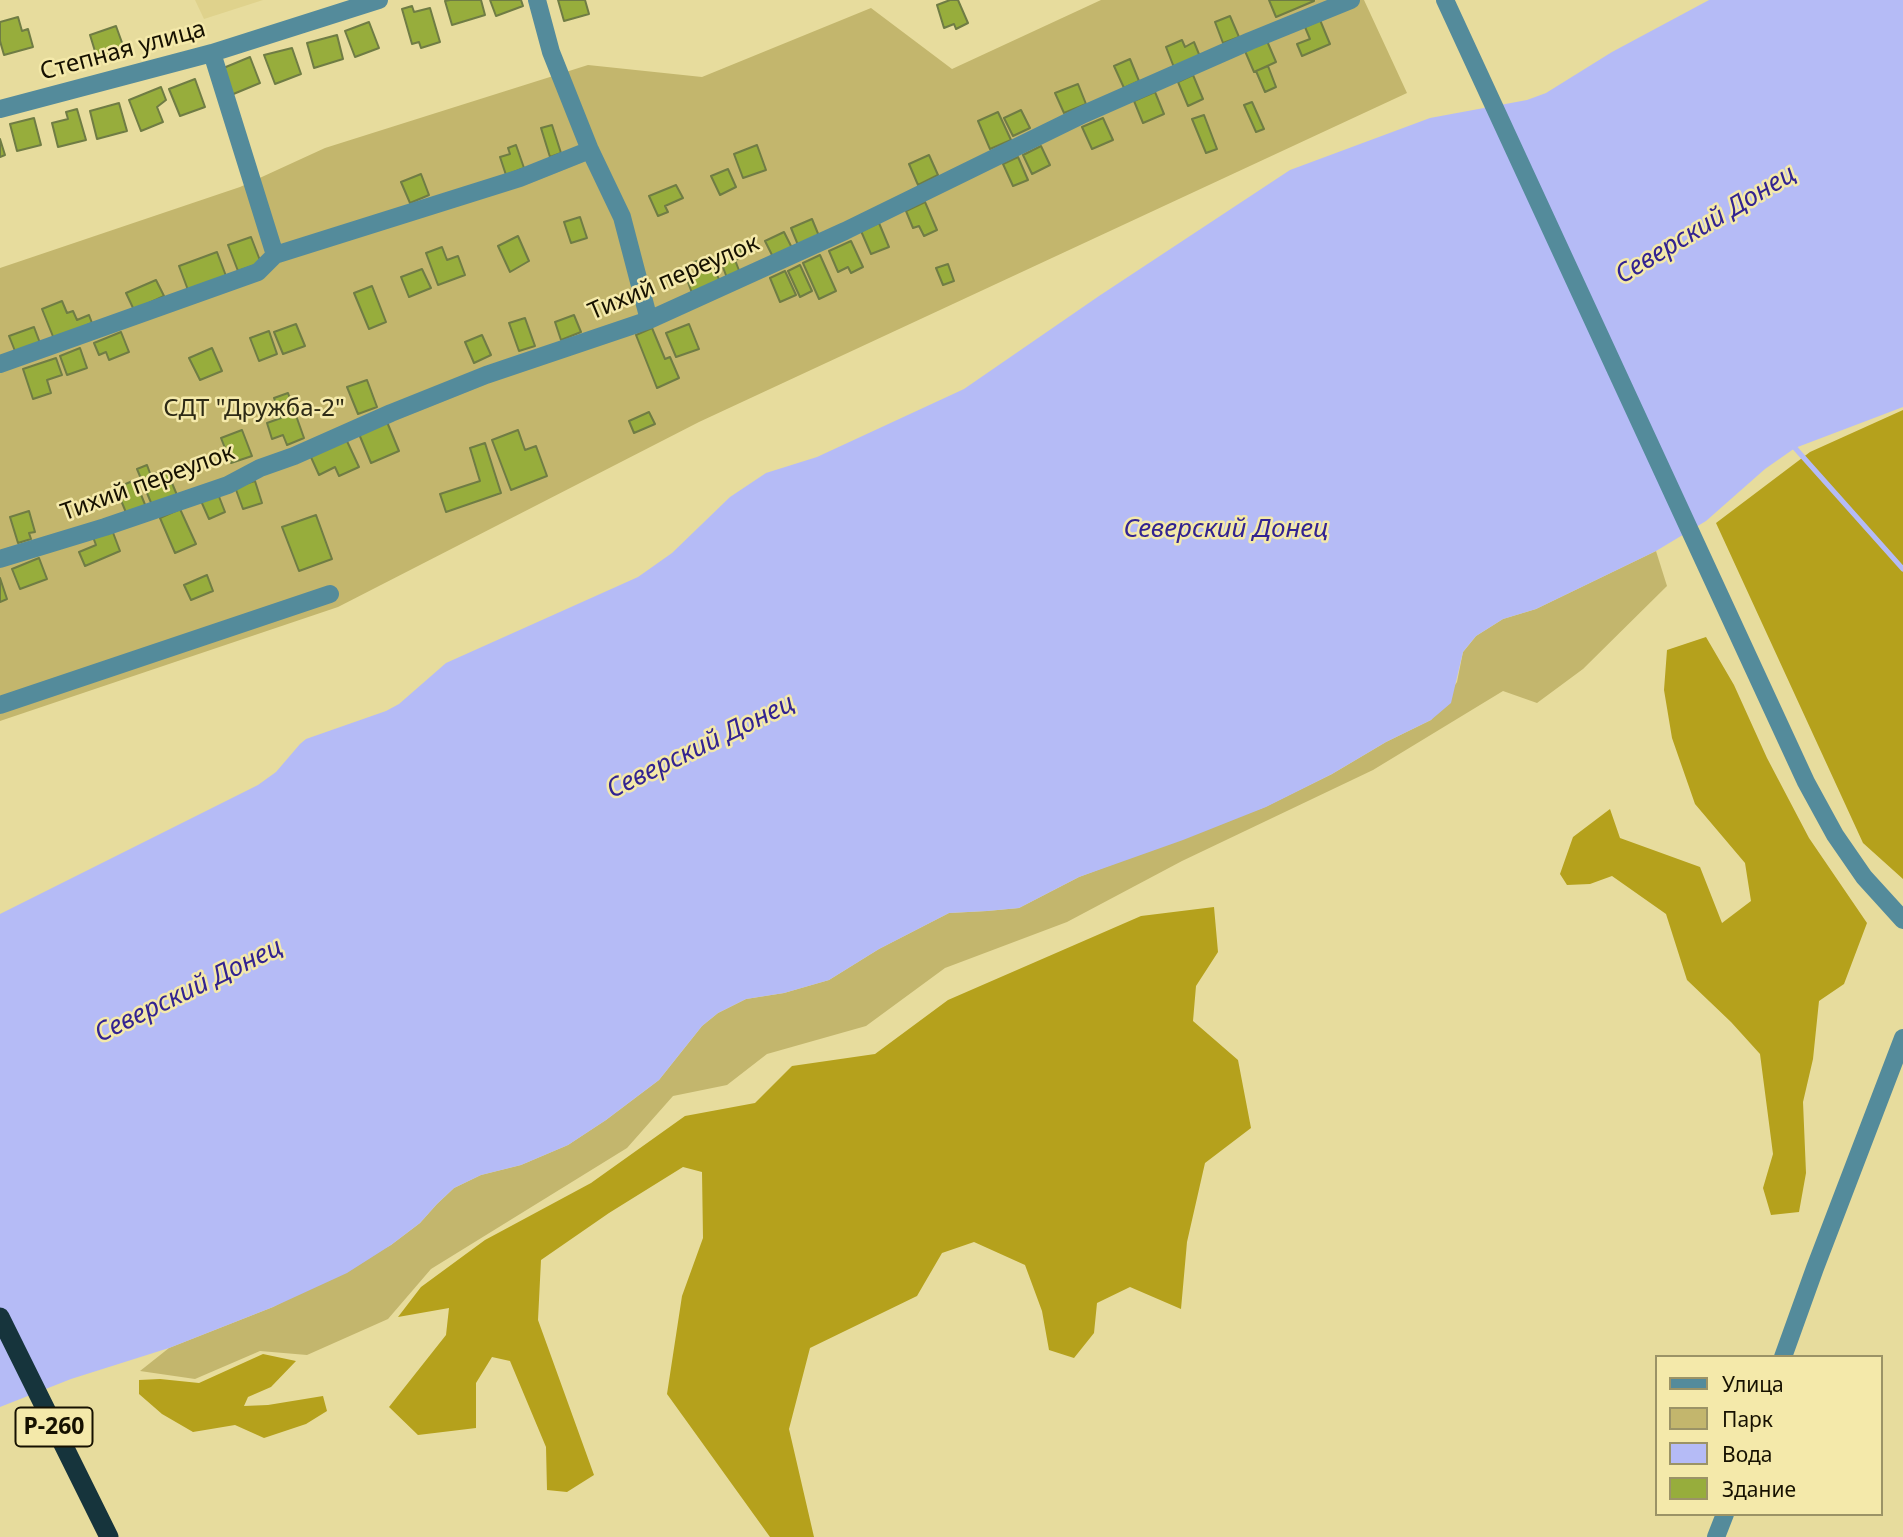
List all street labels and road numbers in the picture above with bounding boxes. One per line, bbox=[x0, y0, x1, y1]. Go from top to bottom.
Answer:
street label: Степная улица bbox=[37, 15, 209, 87]
street label: Тихий переулок bbox=[584, 229, 764, 327]
street label: Тихий переулок bbox=[57, 438, 239, 528]
road number: Р-260 bbox=[16, 1408, 92, 1446]

